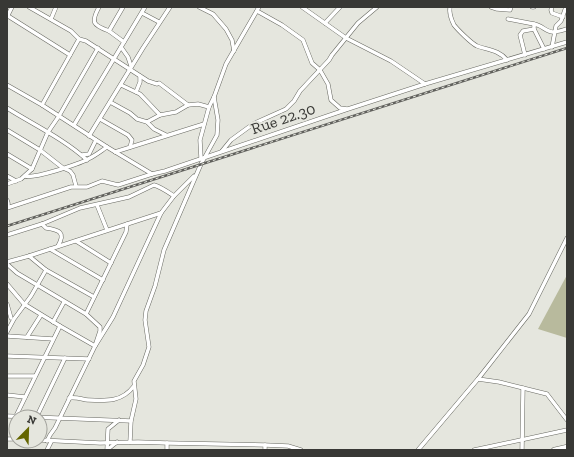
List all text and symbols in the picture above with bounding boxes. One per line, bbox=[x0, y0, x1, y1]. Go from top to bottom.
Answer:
street label: Rue 22.30 bbox=[248, 99, 318, 138]
north arrow bbox=[8, 409, 48, 449]
text: N bbox=[25, 413, 39, 428]

